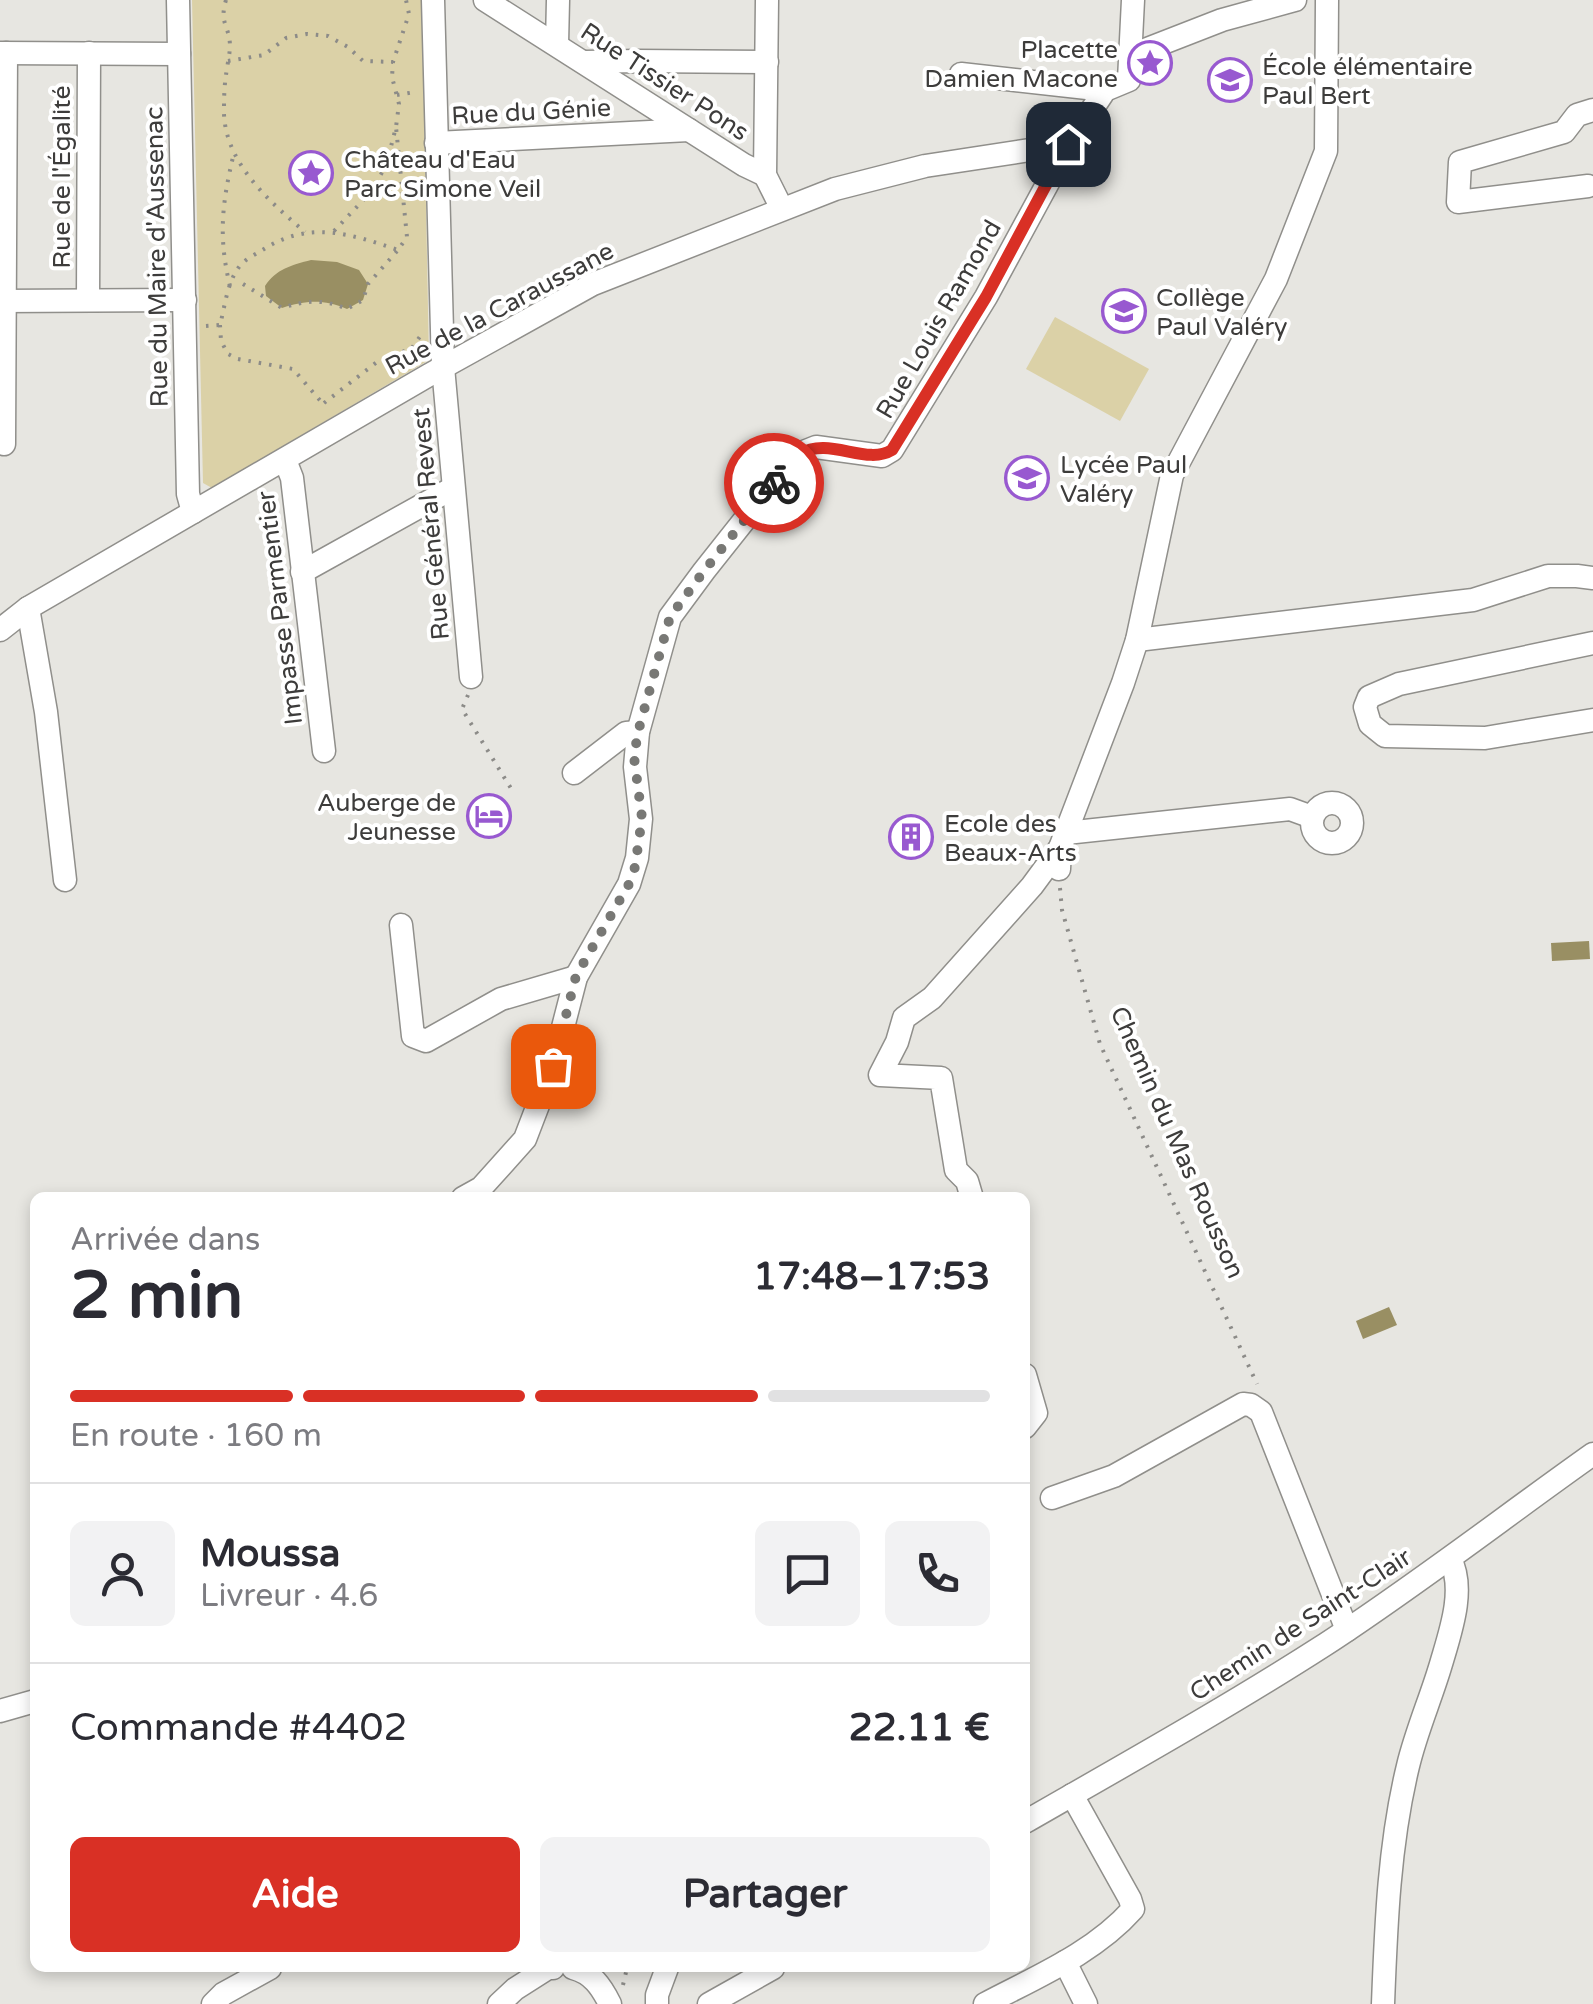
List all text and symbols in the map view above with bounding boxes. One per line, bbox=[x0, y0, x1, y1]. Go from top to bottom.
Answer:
street label: Rue Tissier Pons bbox=[575, 16, 754, 147]
place label: Placette Damien Macone bbox=[924, 35, 1118, 94]
place icon: Placette Damien Macone bbox=[1127, 40, 1173, 86]
place label: École élémentaire Paul Bert bbox=[1262, 52, 1473, 111]
school or university icon: École élémentaire Paul Bert bbox=[1207, 57, 1253, 103]
street label: Rue de l'Égalité bbox=[47, 85, 77, 269]
street label: Rue du Génie bbox=[450, 93, 612, 131]
pin bbox=[1026, 102, 1111, 187]
street label: Rue du Maire d'Aussenac bbox=[139, 106, 175, 408]
icon: home bbox=[1041, 117, 1096, 172]
place label: Château d'Eau Parc Simone Veil bbox=[344, 145, 541, 204]
place icon: Château d'Eau Parc Simone Veil bbox=[288, 150, 334, 196]
street label: Rue Louis Ramond bbox=[870, 215, 1008, 424]
street label: Rue de la Caraussane bbox=[380, 236, 619, 382]
place label: Collège Paul Valéry bbox=[1156, 283, 1287, 342]
school or university icon: Collège Paul Valéry bbox=[1101, 288, 1147, 334]
street label: Rue Général Revest bbox=[406, 406, 456, 641]
courier bbox=[724, 433, 824, 533]
place label: Lycée Paul Valéry bbox=[1060, 450, 1187, 509]
school or university icon: Lycée Paul Valéry bbox=[1004, 455, 1050, 501]
icon: bike bbox=[747, 456, 802, 511]
street label: Impasse Parmentier bbox=[251, 489, 309, 727]
place label: Auberge de Jeunesse bbox=[317, 788, 456, 847]
hotel icon: Auberge de Jeunesse bbox=[466, 793, 512, 839]
place label: Ecole des Beaux-Arts bbox=[944, 809, 1077, 868]
building icon: Ecole des Beaux-Arts bbox=[888, 814, 934, 860]
street label: Chemin du Mas Rousson bbox=[1103, 1002, 1251, 1283]
pin bbox=[511, 1024, 596, 1109]
icon: bag bbox=[526, 1039, 581, 1094]
text: Arrivée dans bbox=[70, 1221, 260, 1259]
text: 17:48–17:53 bbox=[753, 1254, 990, 1300]
text: 2 min bbox=[70, 1257, 243, 1336]
text: En route · 160 m bbox=[70, 1417, 322, 1455]
button: person bbox=[70, 1521, 175, 1626]
button: chat bbox=[755, 1521, 860, 1626]
button: phone bbox=[885, 1521, 990, 1626]
text: Moussa bbox=[200, 1531, 340, 1577]
street label: Chemin de Saint-Clair bbox=[1184, 1542, 1417, 1708]
text: Livreur · 4.6 bbox=[200, 1577, 378, 1615]
text: Commande #4402 bbox=[70, 1705, 407, 1751]
text: 22.11 € bbox=[849, 1705, 990, 1751]
button: Aide bbox=[70, 1837, 520, 1952]
button: Partager bbox=[540, 1837, 990, 1952]

